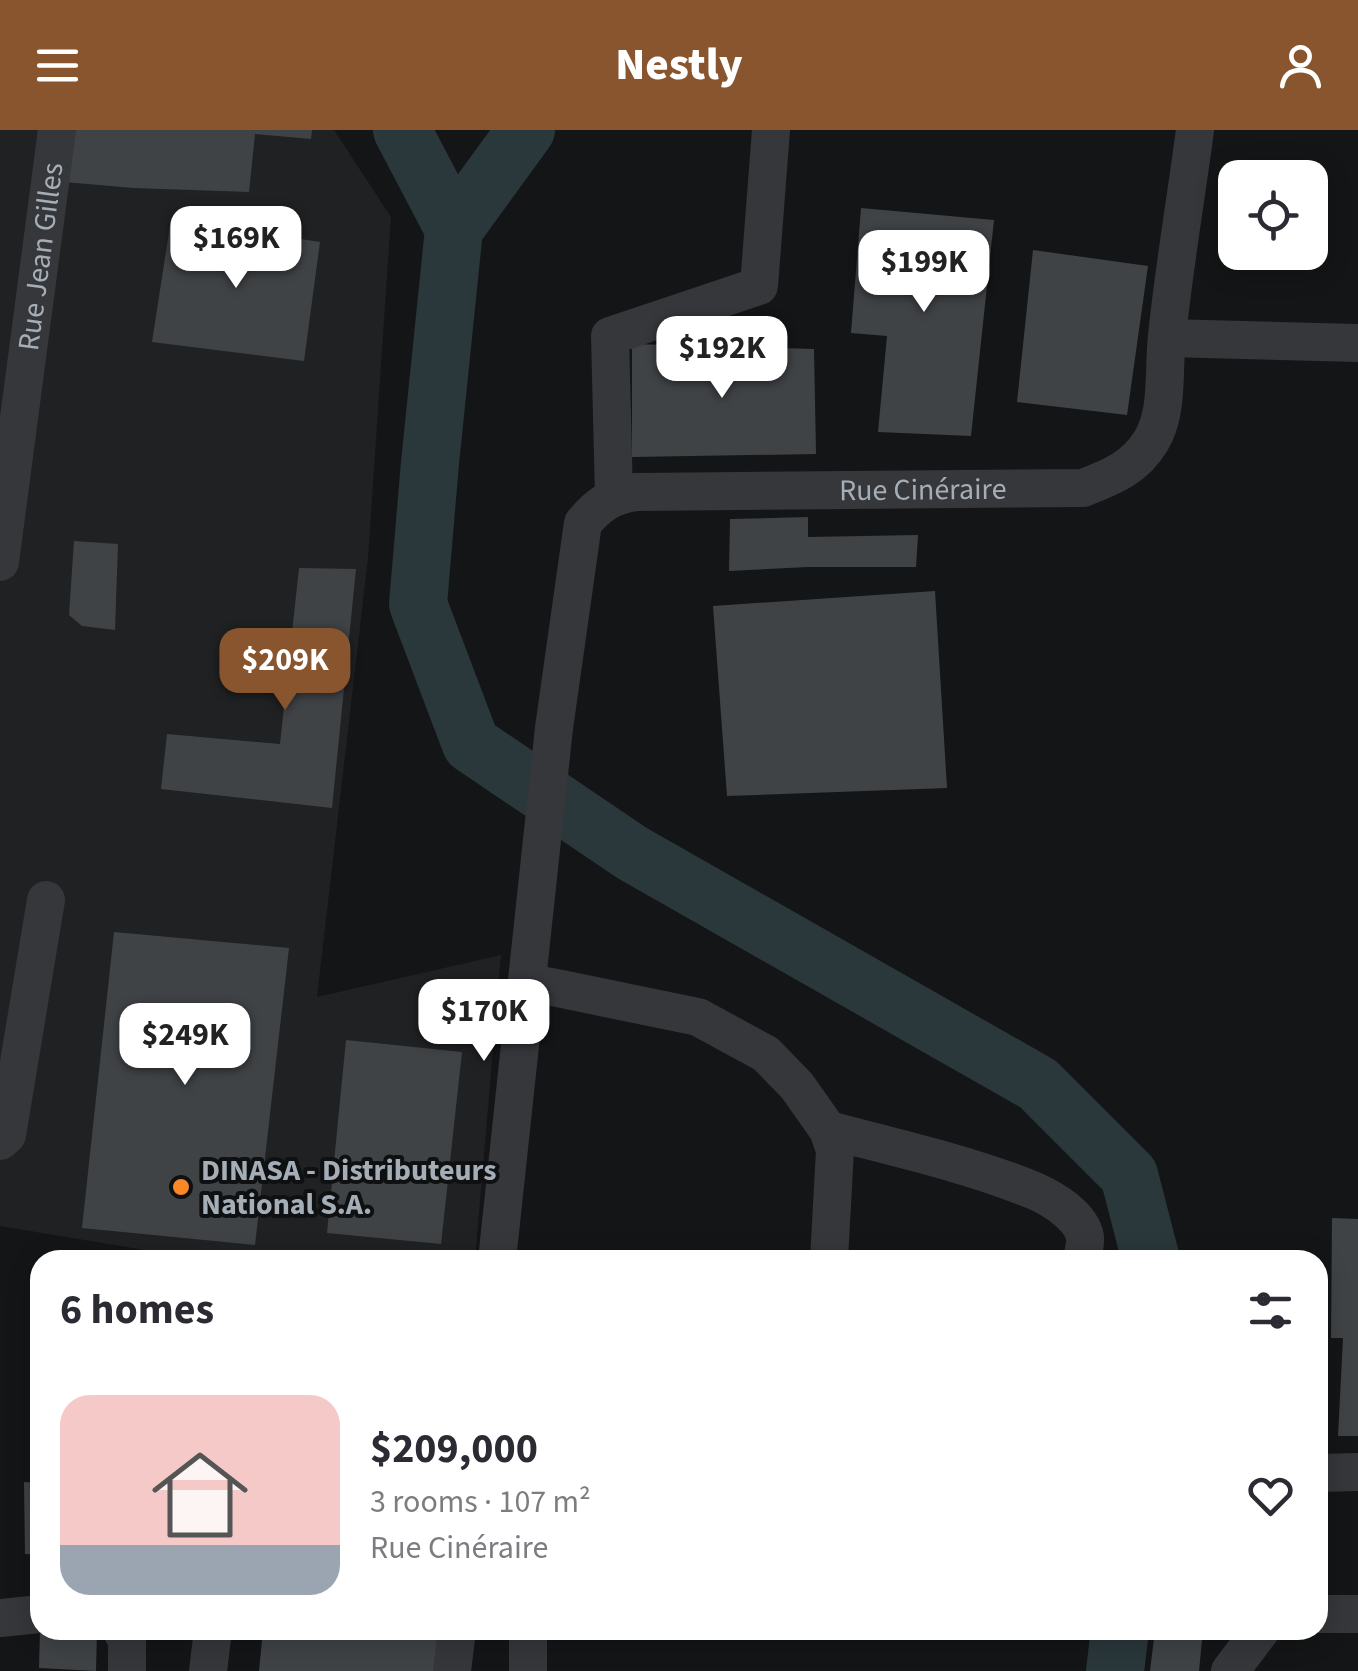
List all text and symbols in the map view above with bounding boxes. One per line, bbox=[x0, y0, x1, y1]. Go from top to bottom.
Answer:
text: Nestly bbox=[615, 33, 743, 97]
icon: menu bbox=[30, 38, 85, 93]
icon: person bbox=[1273, 38, 1328, 93]
street label: Rue Jean Gilles bbox=[7, 160, 74, 353]
map controls bbox=[1218, 160, 1328, 270]
button: locate bbox=[1218, 160, 1328, 270]
pin: $169K bbox=[166, 206, 306, 291]
text: $169K bbox=[192, 215, 280, 261]
pin: $199K bbox=[854, 230, 994, 315]
text: $199K bbox=[880, 239, 968, 285]
pin: $192K bbox=[652, 316, 792, 401]
text: $192K bbox=[678, 325, 766, 371]
street label: Rue Cinéraire bbox=[839, 468, 1007, 512]
pin: $209K bbox=[215, 628, 355, 713]
text: $209K bbox=[241, 637, 329, 683]
pin: $170K bbox=[414, 979, 554, 1064]
text: $170K bbox=[440, 988, 528, 1034]
pin: $249K bbox=[115, 1003, 255, 1088]
text: $249K bbox=[141, 1012, 229, 1058]
place label: DINASA - Distributeurs National S.A. bbox=[201, 1149, 497, 1226]
marker: DINASA - Distributeurs National S.A. bbox=[170, 1176, 192, 1198]
text: 6 homes bbox=[60, 1280, 214, 1340]
icon: filters bbox=[1243, 1283, 1298, 1338]
text: $209,000 bbox=[370, 1419, 538, 1479]
icon: home bbox=[140, 1435, 260, 1555]
icon: heart bbox=[1243, 1468, 1298, 1523]
text: 3 rooms · 107 m² bbox=[370, 1479, 591, 1525]
text: Rue Cinéraire bbox=[370, 1525, 548, 1571]

